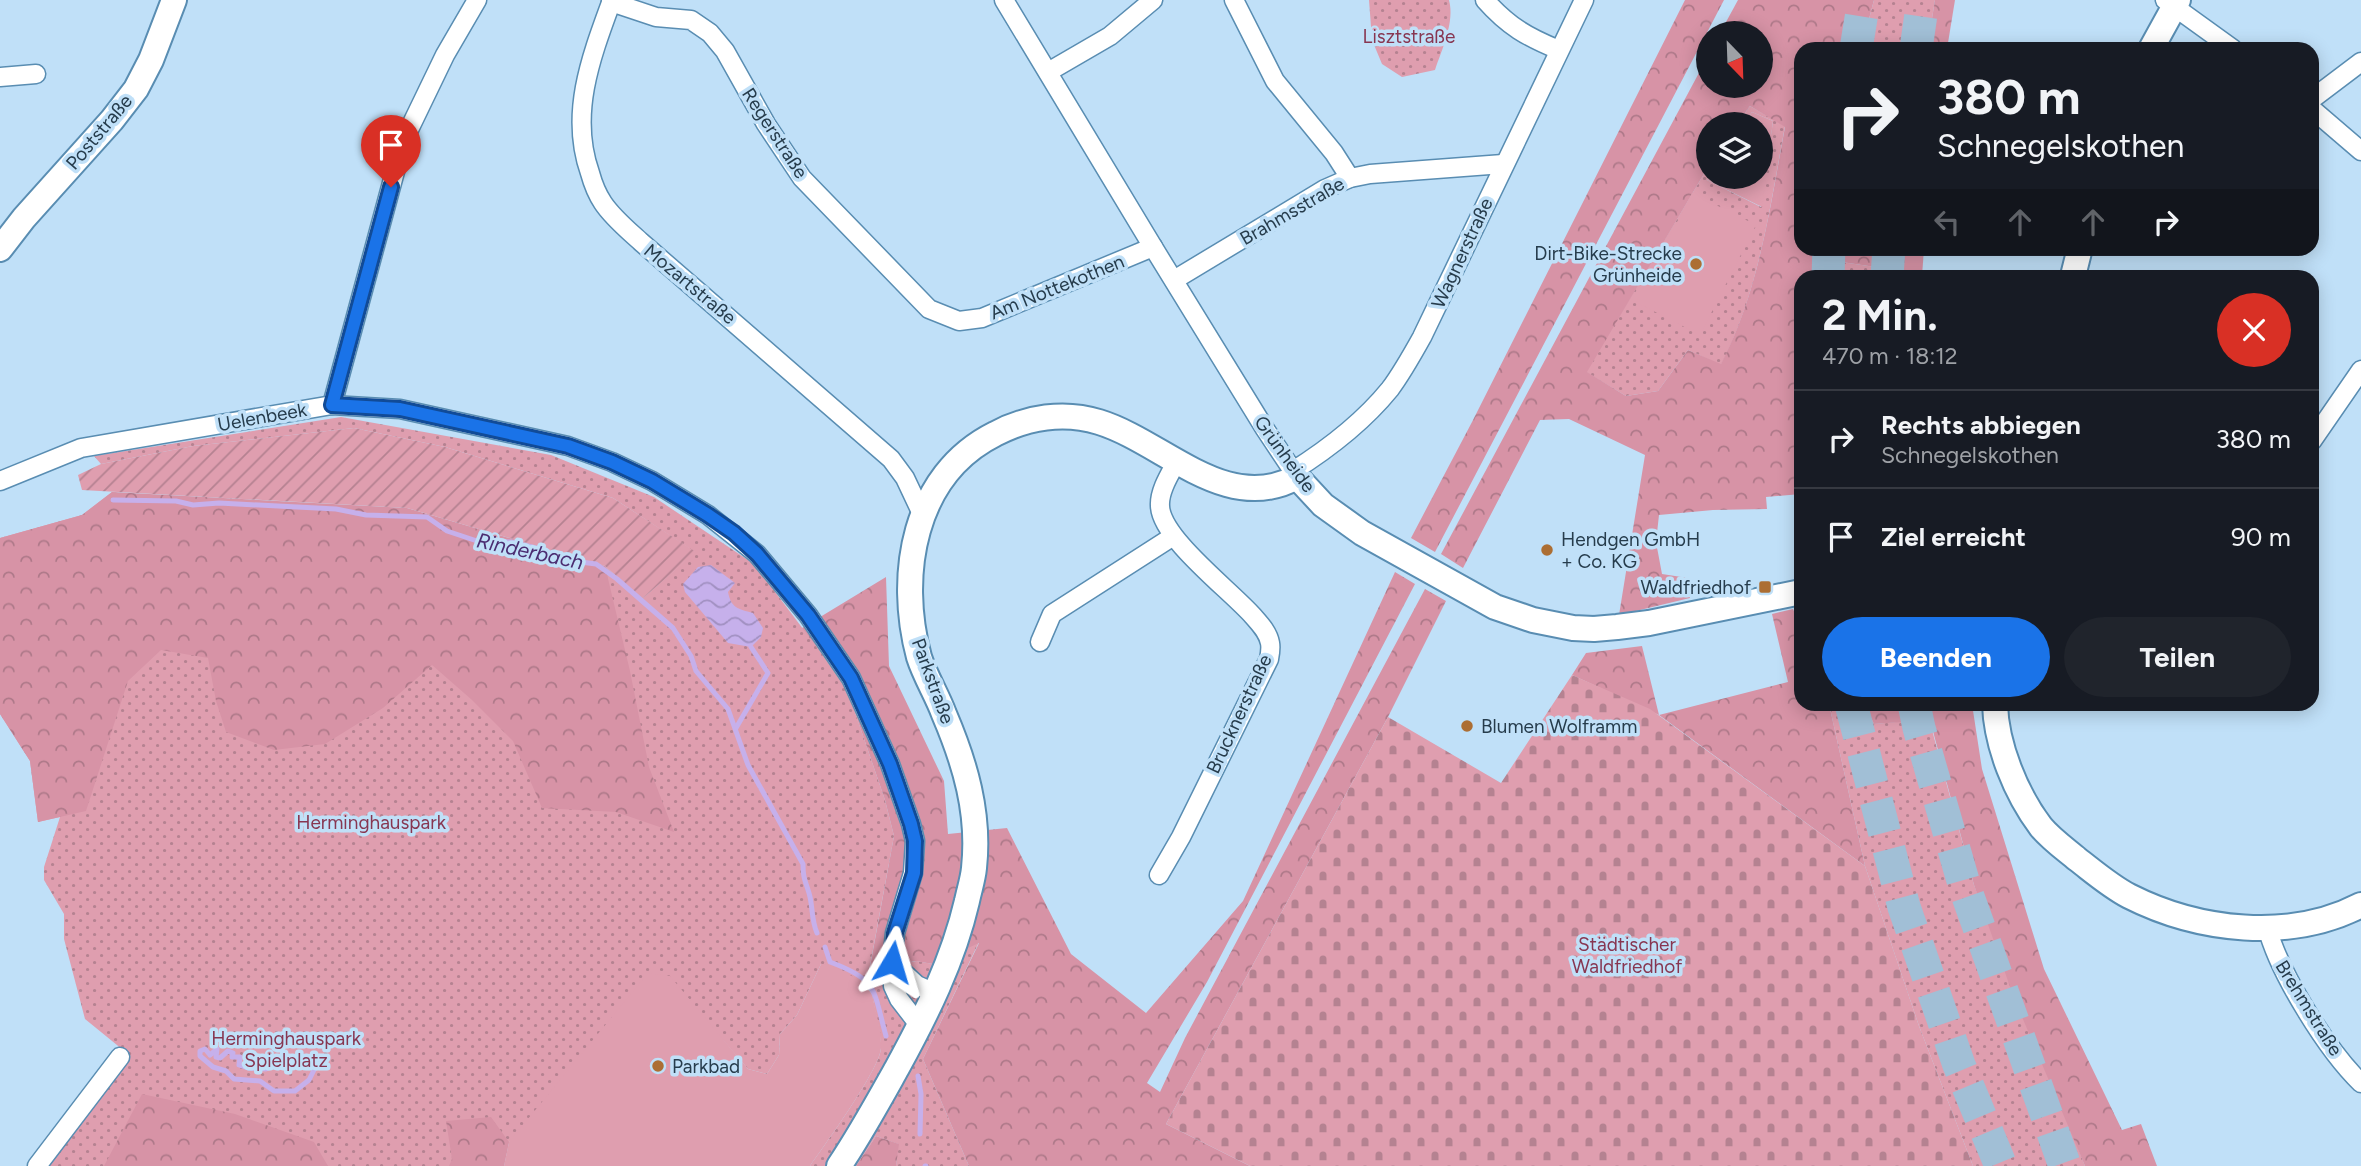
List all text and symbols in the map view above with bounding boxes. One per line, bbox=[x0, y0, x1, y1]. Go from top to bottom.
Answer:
north arrow bbox=[1696, 21, 1773, 98]
map controls bbox=[1696, 21, 1773, 189]
park label: Lisztstraße bbox=[1363, 25, 1455, 48]
text: 380 m bbox=[1937, 67, 2080, 126]
icon: right bbox=[1822, 70, 1913, 161]
street label: Regerstraße bbox=[737, 83, 813, 183]
street label: Poststraße bbox=[61, 90, 137, 174]
button: layers bbox=[1696, 112, 1773, 189]
pin bbox=[361, 115, 421, 187]
icon: arrive bbox=[372, 126, 410, 164]
text: Schnegelskothen bbox=[1937, 127, 2184, 165]
street label: Brahmsstraße bbox=[1236, 172, 1348, 250]
street label: Wagnerstraße bbox=[1426, 194, 1498, 312]
icon: left bbox=[1928, 203, 1966, 241]
icon: ahead bbox=[2001, 203, 2039, 241]
icon: ahead bbox=[2074, 203, 2112, 241]
icon: right bbox=[2147, 203, 2185, 241]
street label: Mozartstraße bbox=[639, 239, 741, 329]
place label: Dirt-Bike-Strecke Grünheide bbox=[1534, 242, 1682, 287]
street label: Am Nottekothen bbox=[986, 250, 1128, 324]
marker: Dirt-Bike-Strecke Grünheide bbox=[1688, 256, 1704, 272]
text: 2 Min. bbox=[1822, 290, 1938, 341]
button: close bbox=[2217, 293, 2291, 367]
text: 470 m · 18:12 bbox=[1822, 342, 1958, 370]
street label: Uelenbeek bbox=[216, 398, 309, 436]
text: Rechts abbiegen bbox=[1881, 409, 2081, 441]
street label: Grünheide bbox=[1250, 411, 1320, 497]
icon: right bbox=[1822, 420, 1860, 458]
text: 380 m bbox=[2216, 423, 2291, 455]
text: Schnegelskothen bbox=[1881, 441, 2059, 469]
icon: arrive bbox=[1822, 518, 1860, 556]
text: Ziel erreicht bbox=[1881, 521, 2026, 553]
text: 90 m bbox=[2231, 521, 2291, 553]
water label: Rinderbach bbox=[474, 527, 586, 575]
place label: Hendgen GmbH + Co. KG bbox=[1561, 528, 1700, 573]
marker: Hendgen GmbH + Co. KG bbox=[1539, 542, 1555, 558]
place label: Waldfriedhof bbox=[1641, 576, 1751, 599]
marker: Waldfriedhof bbox=[1757, 579, 1773, 595]
button: Beenden bbox=[1822, 617, 2050, 697]
button: Teilen bbox=[2064, 617, 2291, 697]
street label: Parkstraße bbox=[907, 635, 959, 727]
street label: Brucknerstraße bbox=[1201, 651, 1277, 777]
place label: Blumen Wolframm bbox=[1481, 715, 1637, 738]
marker: Blumen Wolframm bbox=[1459, 718, 1475, 734]
park label: Herminghauspark bbox=[296, 811, 447, 834]
position arrow bbox=[855, 925, 929, 999]
park label: Städtischer Waldfriedhof bbox=[1572, 933, 1682, 978]
street label: Brehmstraße bbox=[2271, 956, 2347, 1060]
park label: Herminghauspark Spielplatz bbox=[211, 1027, 362, 1072]
place label: Parkbad bbox=[672, 1055, 740, 1078]
marker: Parkbad bbox=[650, 1058, 666, 1074]

